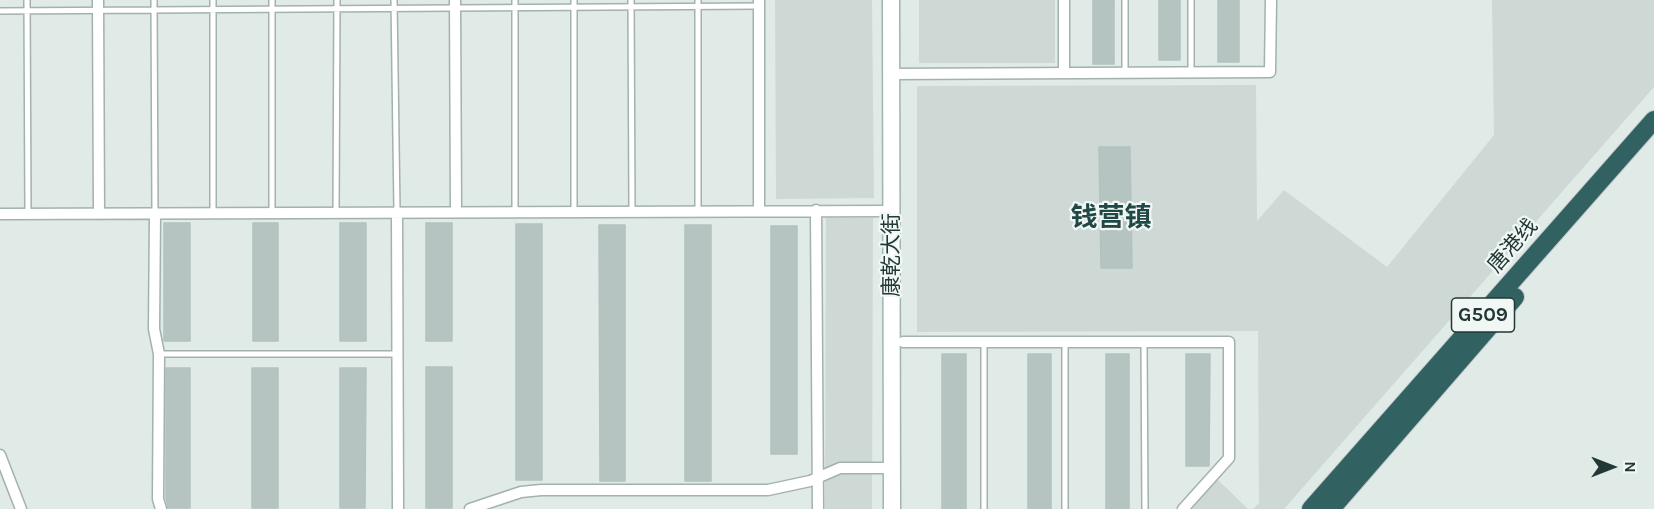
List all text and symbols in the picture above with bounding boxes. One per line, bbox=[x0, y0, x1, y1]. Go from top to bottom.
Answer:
district label: 钱营镇 bbox=[1071, 202, 1151, 234]
street label: 康乾大街 bbox=[879, 213, 905, 297]
street label: 唐港线 bbox=[1483, 214, 1543, 278]
road number: G509 bbox=[1452, 298, 1514, 332]
north arrow bbox=[1582, 437, 1642, 497]
text: N bbox=[1621, 461, 1640, 473]

